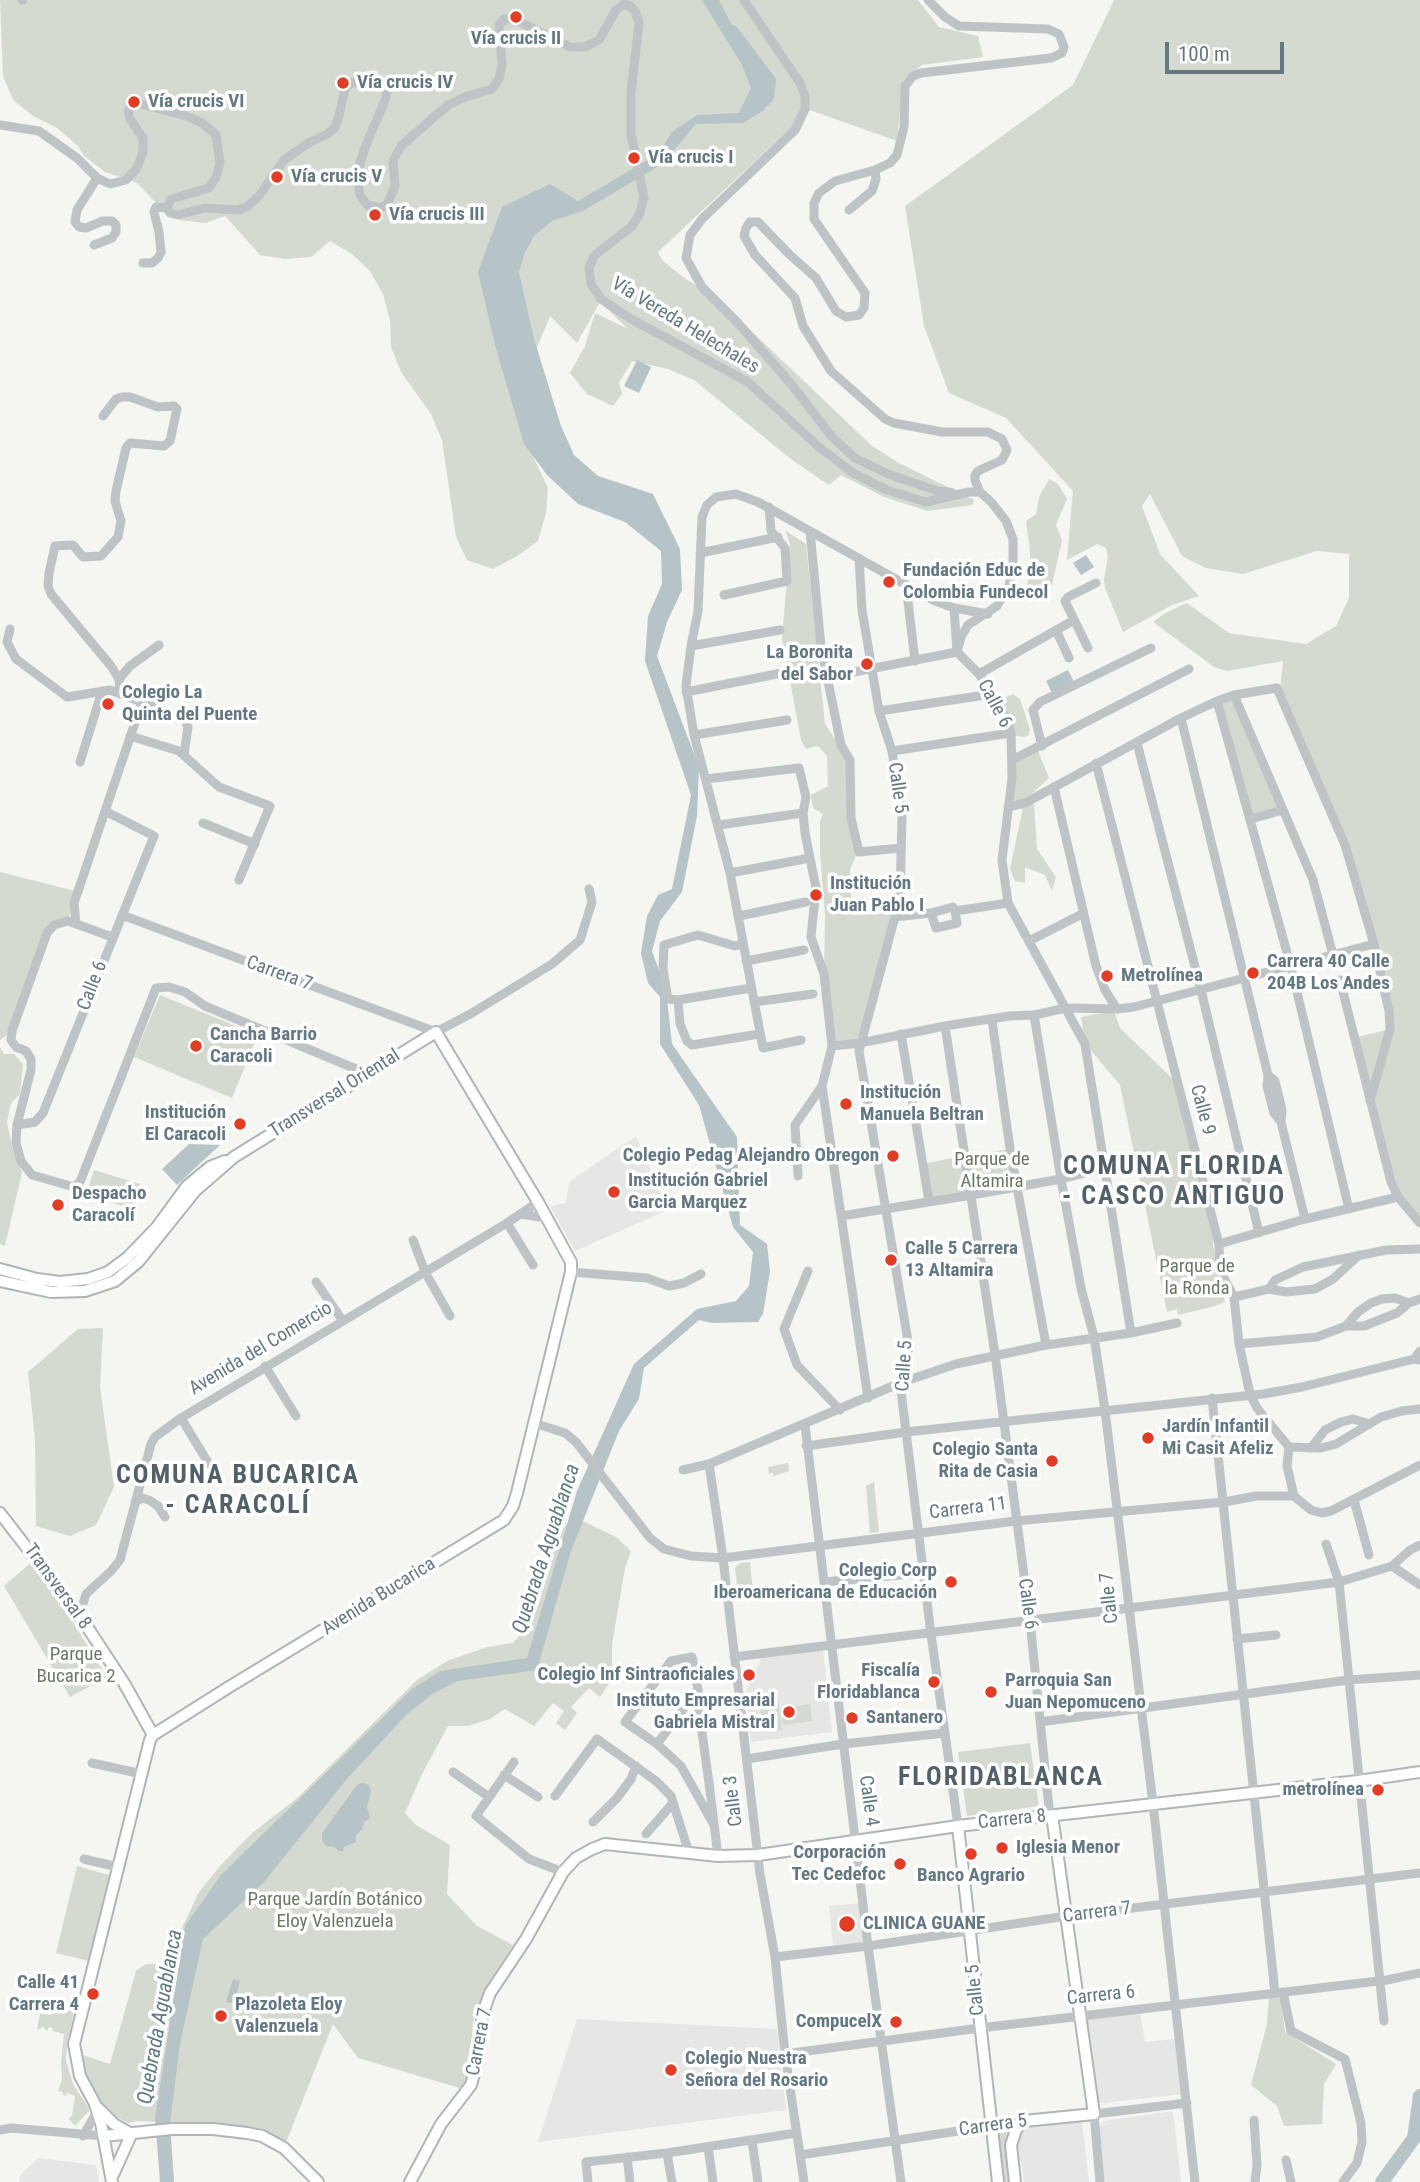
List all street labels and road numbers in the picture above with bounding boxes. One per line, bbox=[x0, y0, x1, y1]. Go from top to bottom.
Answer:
street label: Vía Vereda Helechales bbox=[607, 273, 763, 379]
street label: Calle 6 bbox=[972, 676, 1016, 732]
street label: Calle 5 bbox=[882, 761, 912, 815]
street label: Carrera 7 bbox=[243, 952, 315, 996]
street label: Calle 6 bbox=[73, 958, 113, 1014]
street label: Transversal Oriental bbox=[266, 1045, 404, 1143]
street label: Calle 9 bbox=[1184, 1082, 1220, 1138]
street label: Avenida del Comercio bbox=[185, 1297, 337, 1401]
street label: Calle 5 bbox=[892, 1340, 918, 1392]
street label: Carrera 11 bbox=[928, 1493, 1008, 1525]
street label: Transversal 8 bbox=[18, 1540, 96, 1634]
street label: Avenida Bucarica bbox=[318, 1553, 440, 1641]
street label: Calle 7 bbox=[1096, 1571, 1124, 1625]
street label: Calle 6 bbox=[1012, 1577, 1042, 1631]
street label: Calle 3 bbox=[720, 1774, 748, 1828]
street label: Calle 4 bbox=[853, 1774, 883, 1828]
street label: Carrera 8 bbox=[977, 1805, 1047, 1835]
street label: Carrera 7 bbox=[1062, 1898, 1132, 1928]
street label: Calle 5 bbox=[962, 1963, 990, 2017]
street label: Carrera 6 bbox=[1066, 1981, 1136, 2011]
street label: Carrera 7 bbox=[462, 2006, 498, 2078]
street label: Carrera 5 bbox=[958, 2110, 1028, 2142]

